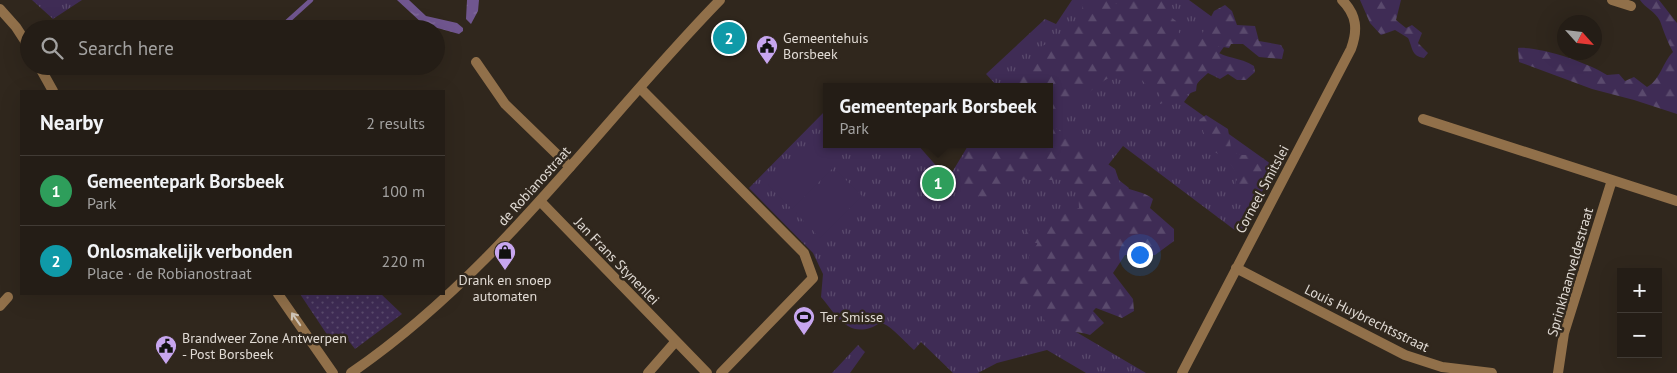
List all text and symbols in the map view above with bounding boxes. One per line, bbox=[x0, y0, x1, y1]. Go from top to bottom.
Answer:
north arrow bbox=[1557, 15, 1602, 60]
pin: 2 bbox=[713, 19, 745, 57]
search box bbox=[20, 20, 445, 75]
place label: Gemeentehuis Borsbeek bbox=[783, 29, 868, 63]
icon: search bbox=[38, 34, 66, 62]
public building icon: Gemeentehuis Borsbeek bbox=[755, 34, 779, 65]
text: Search here bbox=[78, 36, 174, 60]
popup bbox=[823, 83, 1053, 148]
text: Gemeentepark Borsbeek bbox=[839, 94, 1037, 118]
text: Nearby bbox=[40, 109, 103, 136]
text: 2 results bbox=[366, 113, 425, 133]
text: Park bbox=[839, 118, 869, 138]
street label: de Robianostraat bbox=[494, 142, 575, 230]
street label: Corneel Smitslei bbox=[1231, 142, 1293, 236]
pin: 1 bbox=[922, 164, 954, 202]
text: Gemeentepark Borsbeek bbox=[87, 169, 284, 193]
text: 1 bbox=[51, 181, 61, 201]
text: 100 m bbox=[382, 181, 425, 201]
text: Park bbox=[87, 193, 116, 213]
street label: Sprinkhaanveldestraat bbox=[1543, 205, 1597, 339]
street label: Jan Frans Stynenlei bbox=[570, 213, 663, 309]
text: Onlosmakelijk verbonden bbox=[87, 239, 293, 263]
shop icon: Drank en snoep automaten bbox=[493, 240, 517, 271]
your location bbox=[1127, 242, 1153, 268]
text: 2 bbox=[51, 251, 61, 271]
text: 220 m bbox=[382, 251, 425, 271]
text: Place · de Robianostraat bbox=[87, 263, 252, 283]
map controls bbox=[1617, 268, 1662, 358]
button: + bbox=[1617, 268, 1662, 313]
place label: Drank en snoep automaten bbox=[459, 271, 551, 305]
street label: Louis Huybrechtsstraat bbox=[1302, 280, 1432, 356]
sports icon: Ter Smisse bbox=[792, 305, 816, 336]
place label: Ter Smisse bbox=[820, 308, 883, 326]
one-way arrow bbox=[291, 312, 301, 326]
button: − bbox=[1617, 313, 1662, 358]
place label: Brandweer Zone Antwerpen - Post Borsbeek bbox=[182, 329, 347, 363]
public building icon: Brandweer Zone Antwerpen - Post Borsbeek bbox=[154, 334, 178, 365]

